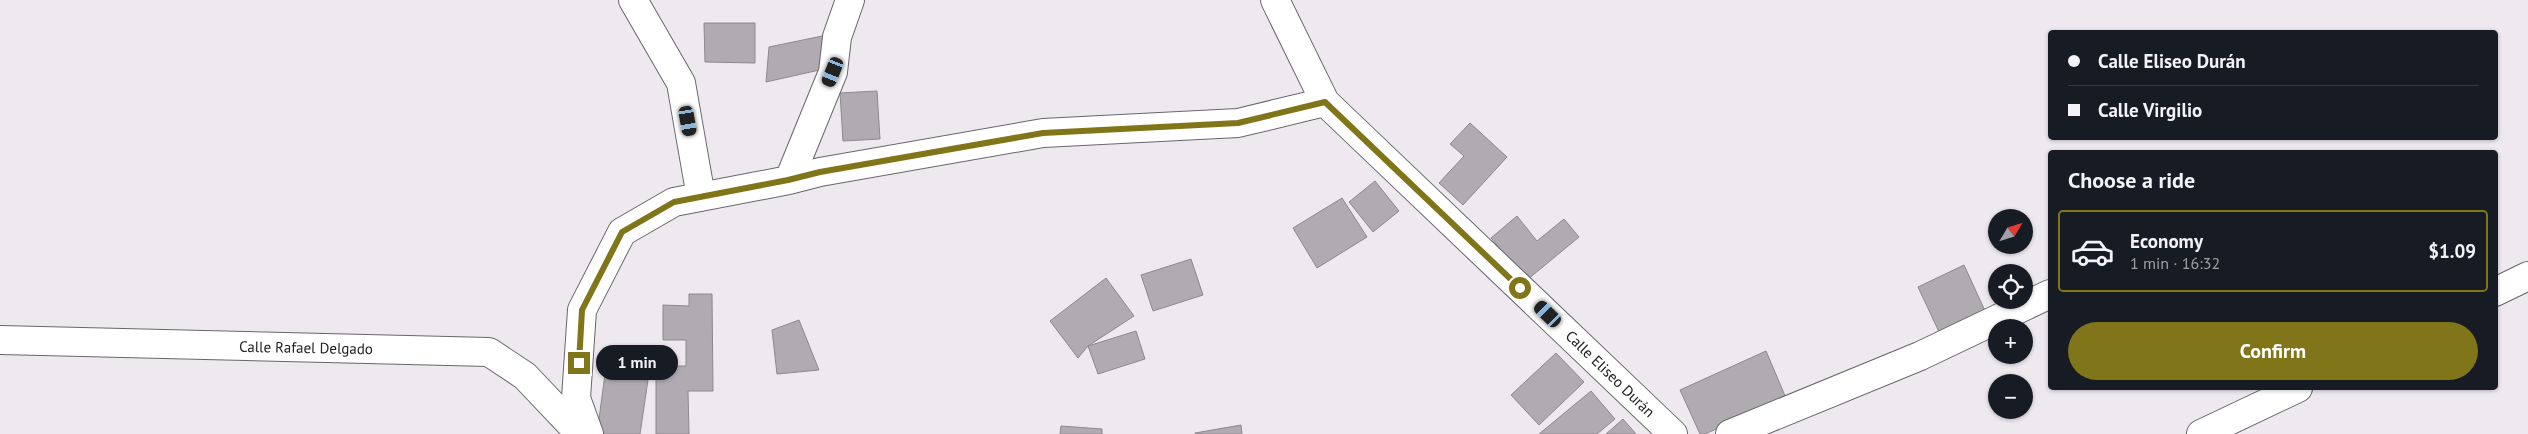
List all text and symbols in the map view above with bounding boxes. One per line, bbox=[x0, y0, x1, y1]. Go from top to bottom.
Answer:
text: Calle Eliseo Durán bbox=[2098, 49, 2246, 73]
car bbox=[820, 55, 845, 89]
text: Calle Virgilio bbox=[2098, 98, 2202, 122]
car bbox=[678, 105, 697, 137]
text: Choose a ride bbox=[2068, 166, 2195, 194]
north arrow bbox=[1988, 209, 2032, 254]
map controls bbox=[1988, 209, 2033, 419]
icon: car bbox=[2070, 229, 2115, 274]
text: Economy bbox=[2130, 229, 2203, 253]
text: $1.09 bbox=[2428, 239, 2476, 263]
text: 1 min · 16:32 bbox=[2130, 253, 2220, 273]
button: locate bbox=[1988, 264, 2033, 309]
route start bbox=[1509, 277, 1531, 299]
car bbox=[1532, 298, 1564, 330]
button: + bbox=[1988, 319, 2033, 364]
button: Confirm bbox=[2068, 322, 2478, 380]
street label: Calle Eliseo Durán bbox=[1562, 326, 1659, 421]
street label: Calle Rafael Delgado bbox=[239, 337, 373, 358]
callout: 1 min bbox=[596, 346, 679, 380]
route end bbox=[568, 352, 590, 374]
text: 1 min bbox=[617, 352, 657, 372]
button: − bbox=[1988, 374, 2033, 419]

